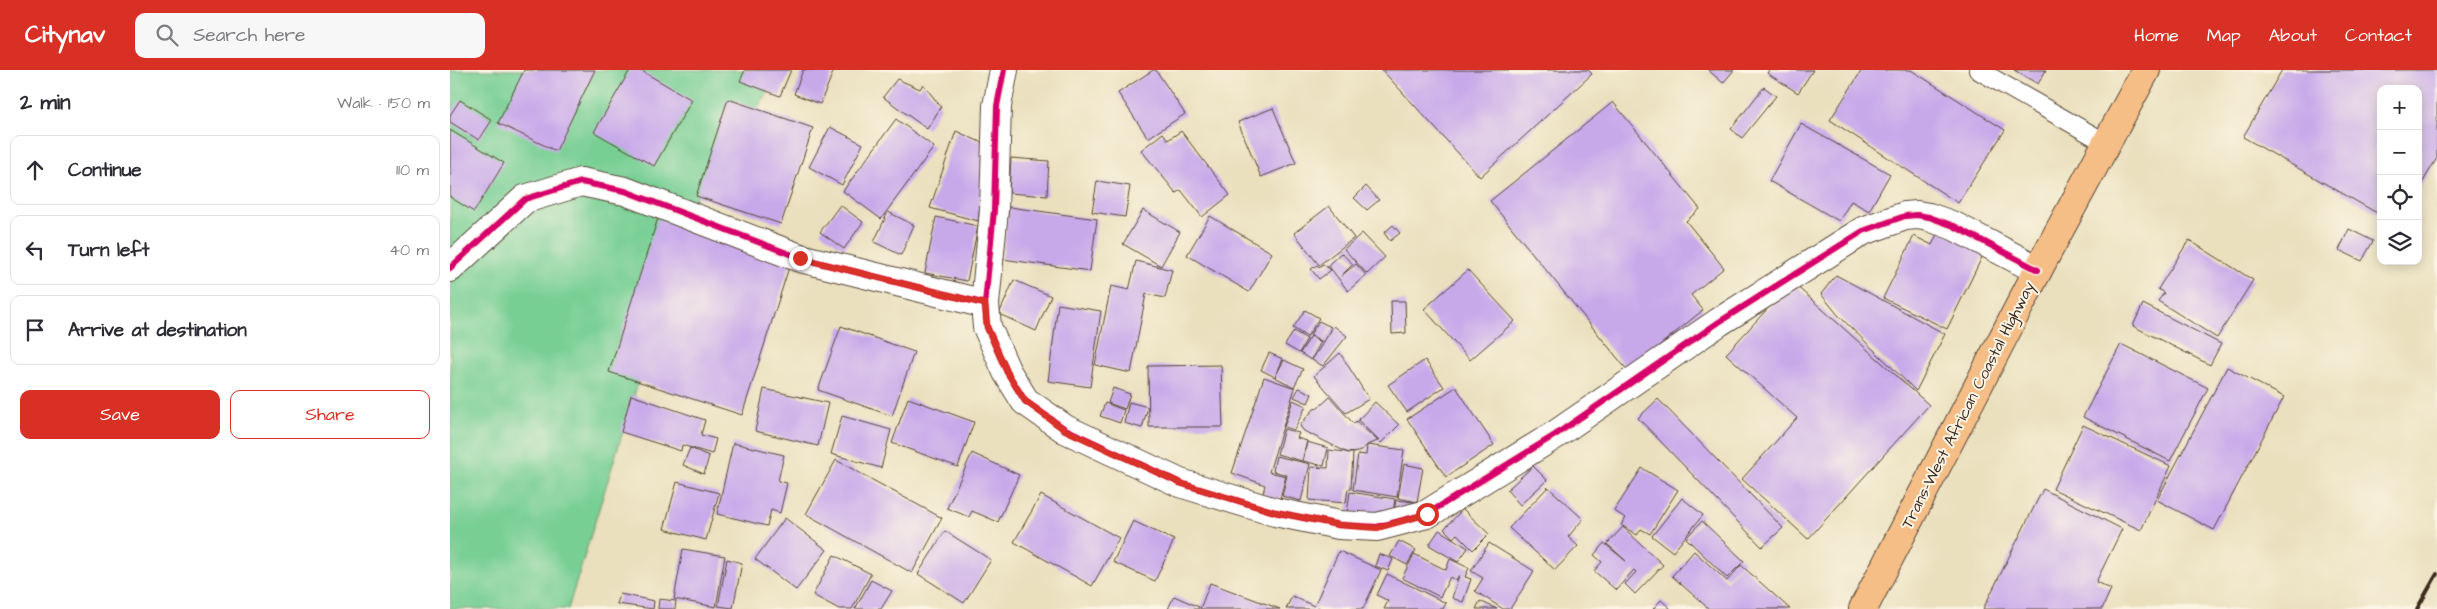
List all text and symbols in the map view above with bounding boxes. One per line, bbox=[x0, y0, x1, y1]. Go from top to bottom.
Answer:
search box bbox=[135, 13, 485, 58]
text: Citynav bbox=[25, 18, 105, 52]
icon: search bbox=[153, 21, 181, 49]
text: Search here bbox=[193, 22, 305, 49]
text: Home bbox=[2134, 23, 2179, 48]
text: Map bbox=[2207, 23, 2241, 48]
text: About bbox=[2269, 23, 2317, 48]
text: Contact bbox=[2345, 23, 2412, 48]
map controls bbox=[2377, 85, 2422, 265]
button: + bbox=[2377, 85, 2422, 130]
text: 2 min bbox=[20, 88, 70, 117]
text: Walk · 150 m bbox=[337, 92, 430, 114]
button: − bbox=[2377, 130, 2422, 175]
icon: ahead bbox=[21, 156, 49, 184]
text: Continue bbox=[68, 157, 142, 184]
text: 110 m bbox=[396, 159, 429, 181]
button: locate bbox=[2377, 175, 2422, 220]
button: layers bbox=[2377, 220, 2422, 265]
icon: left bbox=[21, 236, 49, 264]
text: Turn left bbox=[68, 237, 149, 264]
text: 40 m bbox=[389, 239, 429, 261]
route end bbox=[789, 247, 812, 270]
street label: Trans-West African Coastal Highway bbox=[1896, 278, 2041, 533]
icon: arrive bbox=[21, 316, 49, 344]
text: Arrive at destination bbox=[68, 317, 247, 344]
button: Save bbox=[20, 390, 220, 439]
button: Share bbox=[230, 390, 430, 439]
route start bbox=[1416, 503, 1439, 526]

